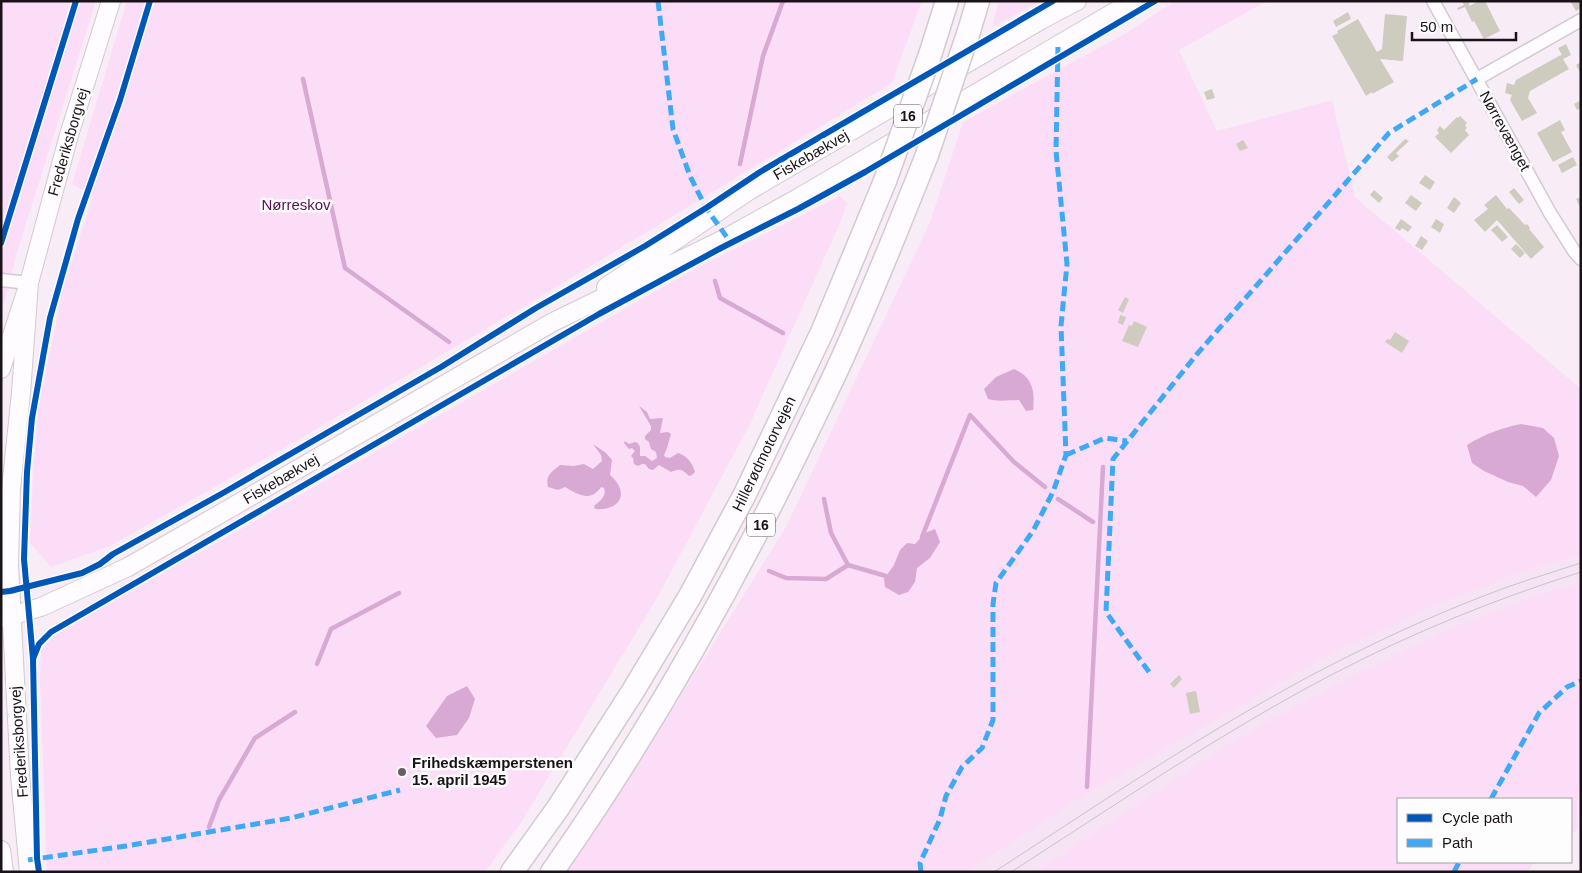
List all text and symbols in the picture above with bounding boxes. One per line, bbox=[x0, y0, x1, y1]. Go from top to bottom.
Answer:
scale bar bbox=[1412, 10, 1516, 42]
text: 50 m bbox=[1420, 18, 1453, 35]
street label: Frederiksborgvej bbox=[44, 86, 91, 198]
street label: Nørrevænget bbox=[1477, 88, 1535, 174]
road number: 16 bbox=[894, 104, 922, 128]
street label: Fiskebækvej bbox=[770, 126, 851, 183]
park label: Nørreskov bbox=[261, 196, 331, 213]
street label: Hillerødmotorvejen bbox=[728, 393, 799, 514]
street label: Fiskebækvej bbox=[240, 450, 321, 507]
road number: 16 bbox=[747, 514, 775, 536]
street label: Frederiksborgvej bbox=[6, 686, 31, 798]
place label: Frihedskæmperstenen 15. april 1945 bbox=[412, 754, 573, 788]
marker: Frihedskæmperstenen 15. april 1945 bbox=[396, 766, 408, 778]
legend bbox=[1397, 798, 1572, 863]
text: Cycle path bbox=[1442, 809, 1513, 826]
text: Path bbox=[1442, 834, 1473, 851]

